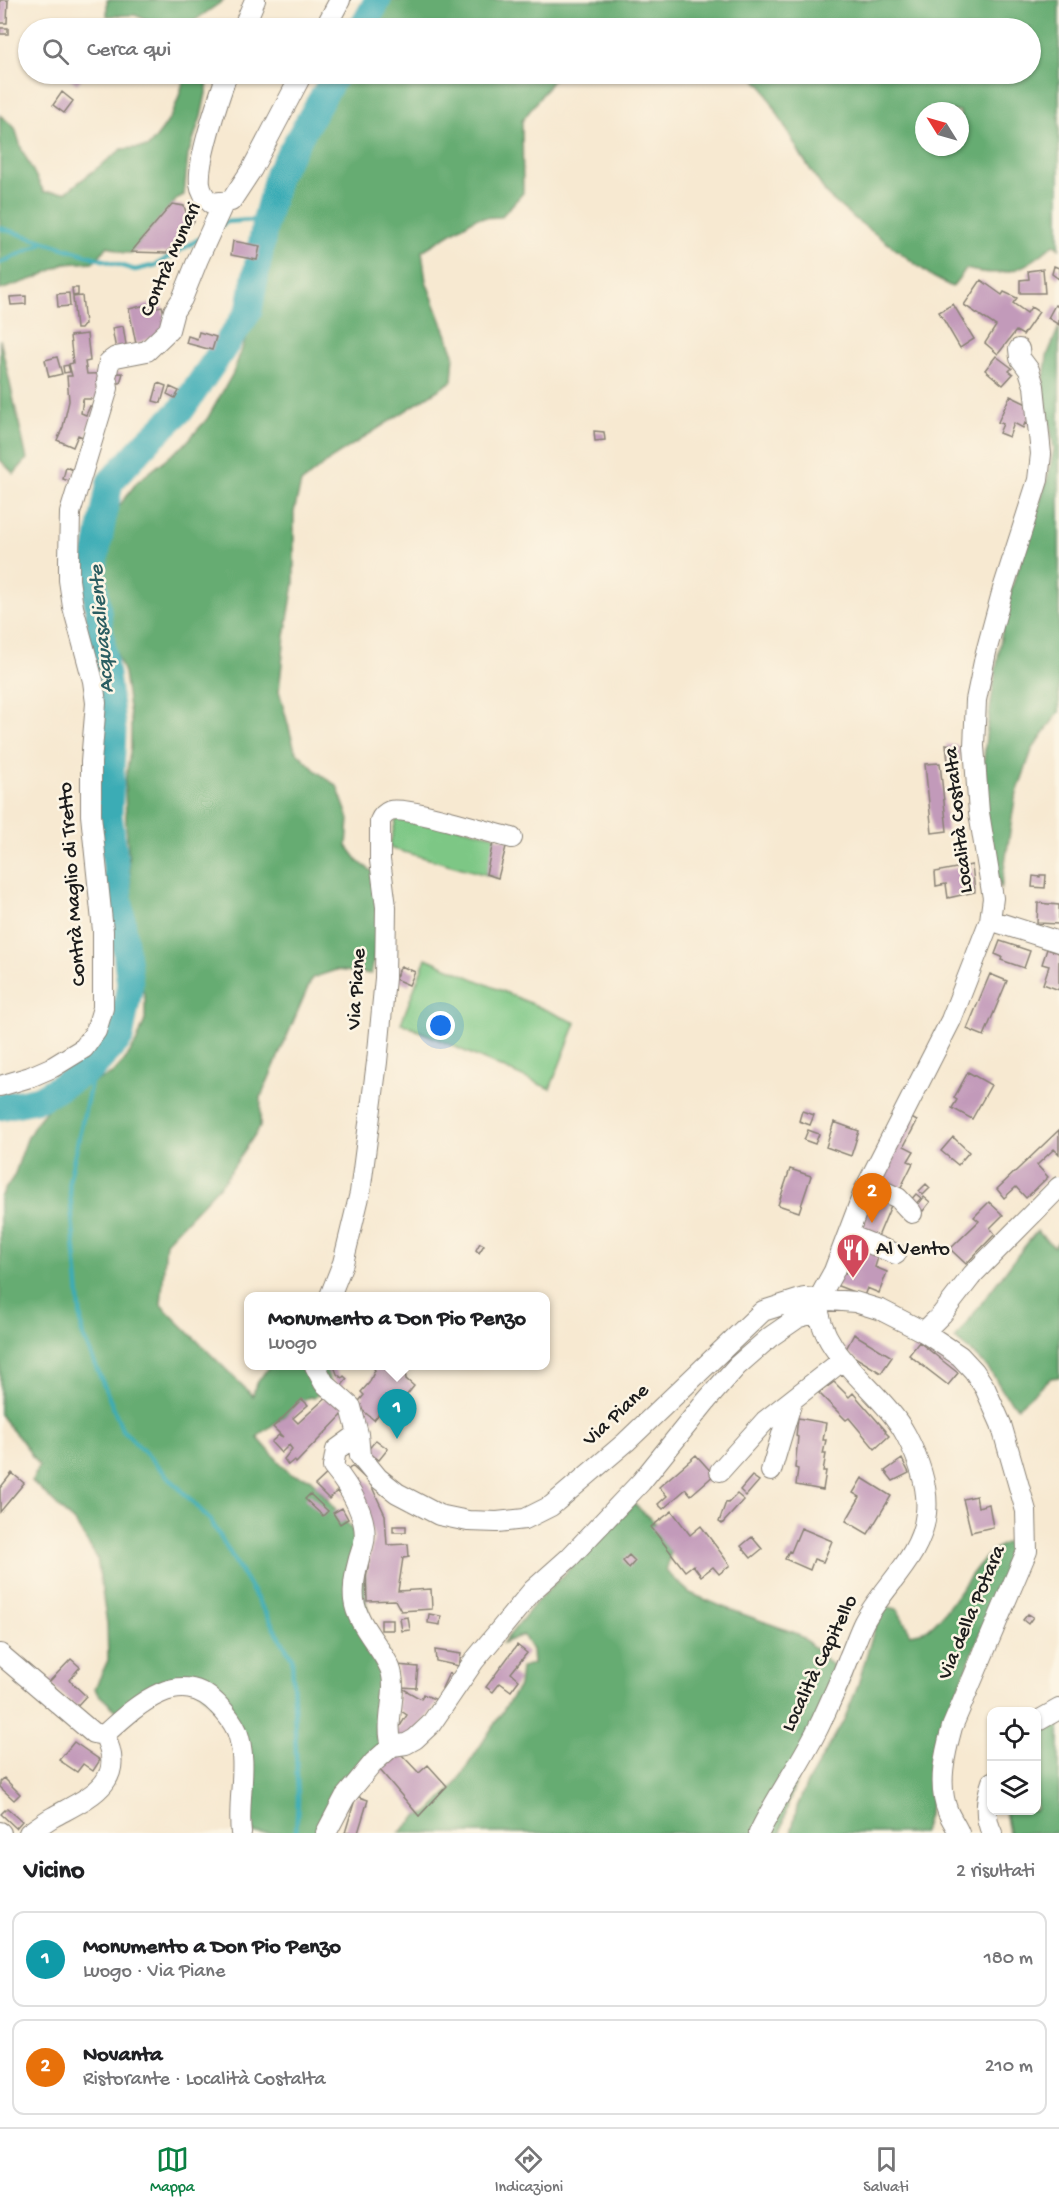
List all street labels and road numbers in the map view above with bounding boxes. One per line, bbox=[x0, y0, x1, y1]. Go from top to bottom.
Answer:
street label: Contrà Munari bbox=[136, 199, 208, 321]
street label: Località Costalta bbox=[940, 744, 980, 894]
street label: Contrà Maglio di Tretto bbox=[54, 781, 94, 987]
street label: Via Piane bbox=[343, 946, 373, 1032]
street label: Via Piane bbox=[578, 1378, 656, 1454]
street label: Via della Potara bbox=[933, 1541, 1013, 1685]
street label: Località Capitello bbox=[777, 1591, 865, 1737]

